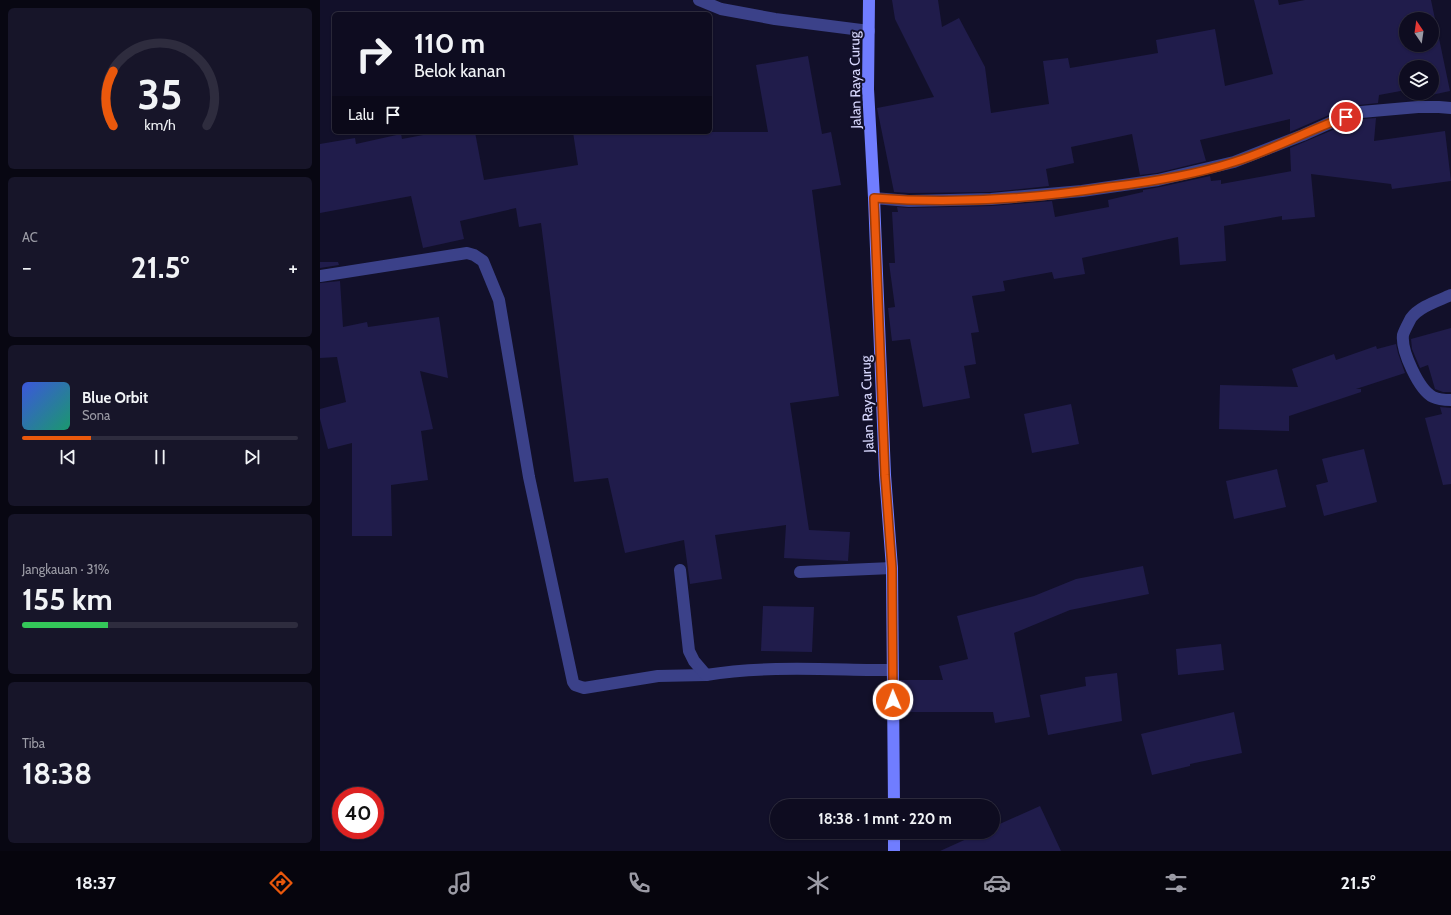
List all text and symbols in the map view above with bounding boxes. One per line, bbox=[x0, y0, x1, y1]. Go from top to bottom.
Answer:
north arrow bbox=[1399, 12, 1439, 52]
map controls bbox=[1399, 12, 1439, 100]
text: 110 m bbox=[414, 26, 485, 60]
icon: right bbox=[348, 28, 400, 80]
street label: Jalan Raya Curug bbox=[845, 30, 865, 130]
text: Belok kanan bbox=[414, 60, 506, 82]
button: layers bbox=[1399, 60, 1439, 100]
text: 35 bbox=[138, 69, 182, 119]
pin bbox=[1329, 100, 1363, 134]
icon: arrive bbox=[382, 104, 404, 126]
text: Lalu bbox=[348, 106, 374, 124]
icon: arrive bbox=[1335, 106, 1357, 128]
text: km/h bbox=[144, 116, 176, 134]
text: AC bbox=[22, 229, 38, 245]
text: 21.5° bbox=[131, 249, 189, 286]
text: − bbox=[22, 254, 32, 281]
text: + bbox=[288, 254, 298, 281]
street label: Jalan Raya Curug bbox=[856, 354, 878, 454]
text: Blue Orbit bbox=[82, 389, 148, 407]
text: Sona bbox=[82, 407, 110, 423]
icon: previous bbox=[57, 446, 79, 468]
icon: pause bbox=[149, 446, 171, 468]
icon: next bbox=[241, 446, 263, 468]
text: Jangkauan · 31% bbox=[22, 561, 109, 577]
text: 155 km bbox=[22, 581, 113, 618]
position arrow bbox=[872, 679, 914, 721]
text: Tiba bbox=[22, 735, 45, 751]
text: 18:38 bbox=[22, 755, 92, 792]
speed limit sign: 40 bbox=[332, 787, 384, 839]
text: 18:38 · 1 mnt · 220 m bbox=[818, 810, 952, 828]
icon: directions bbox=[267, 869, 295, 897]
icon: music bbox=[446, 869, 474, 897]
icon: phone bbox=[625, 869, 653, 897]
icon: climate bbox=[804, 869, 832, 897]
icon: car bbox=[983, 869, 1011, 897]
icon: filters bbox=[1162, 869, 1190, 897]
text: 18:37 bbox=[75, 872, 116, 894]
text: 21.5° bbox=[1340, 872, 1375, 894]

